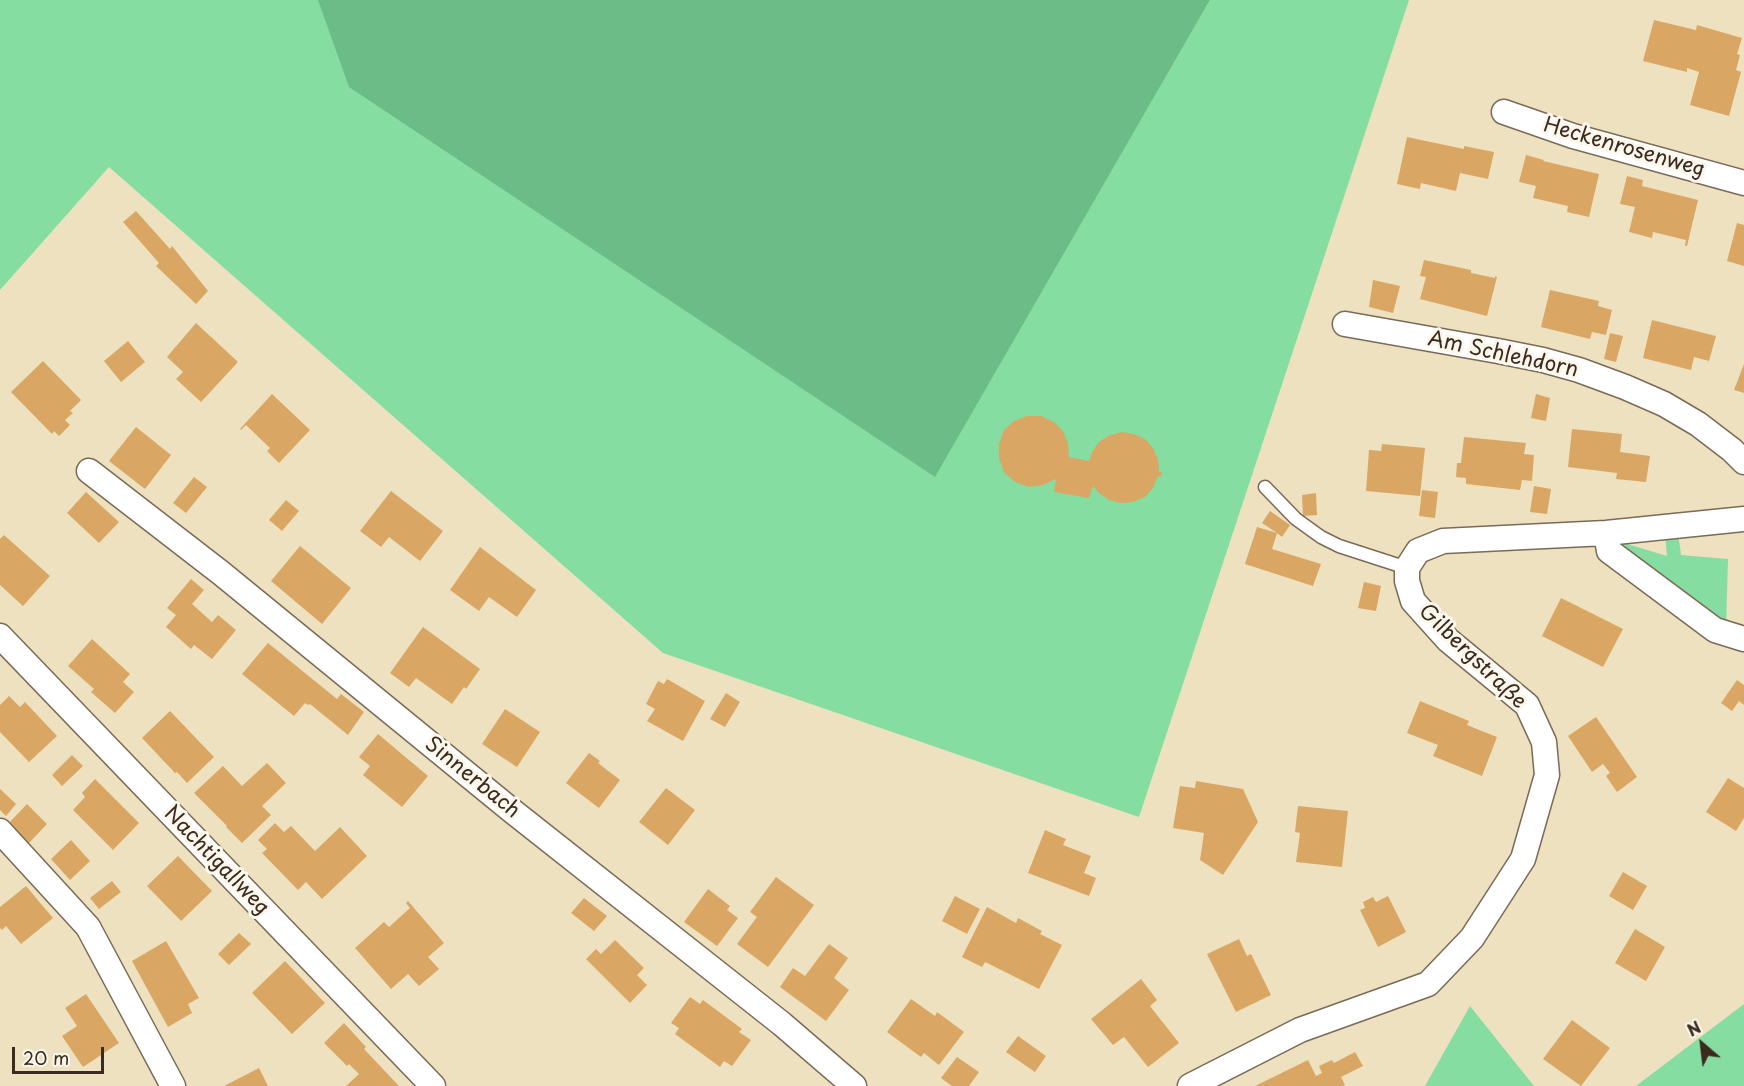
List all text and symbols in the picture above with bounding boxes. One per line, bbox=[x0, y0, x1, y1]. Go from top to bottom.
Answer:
street label: Heckenrosenweg bbox=[1540, 113, 1708, 183]
street label: Am Schlehdorn bbox=[1425, 327, 1581, 383]
street label: Gilbergstraße bbox=[1413, 599, 1531, 715]
street label: Sinnerbach bbox=[419, 732, 525, 824]
street label: Nachtigallweg bbox=[158, 801, 274, 921]
north arrow bbox=[1672, 1014, 1732, 1074]
text: N bbox=[1682, 1015, 1705, 1042]
scale bar bbox=[15, 1035, 106, 1073]
text: 20 m bbox=[23, 1044, 69, 1071]

